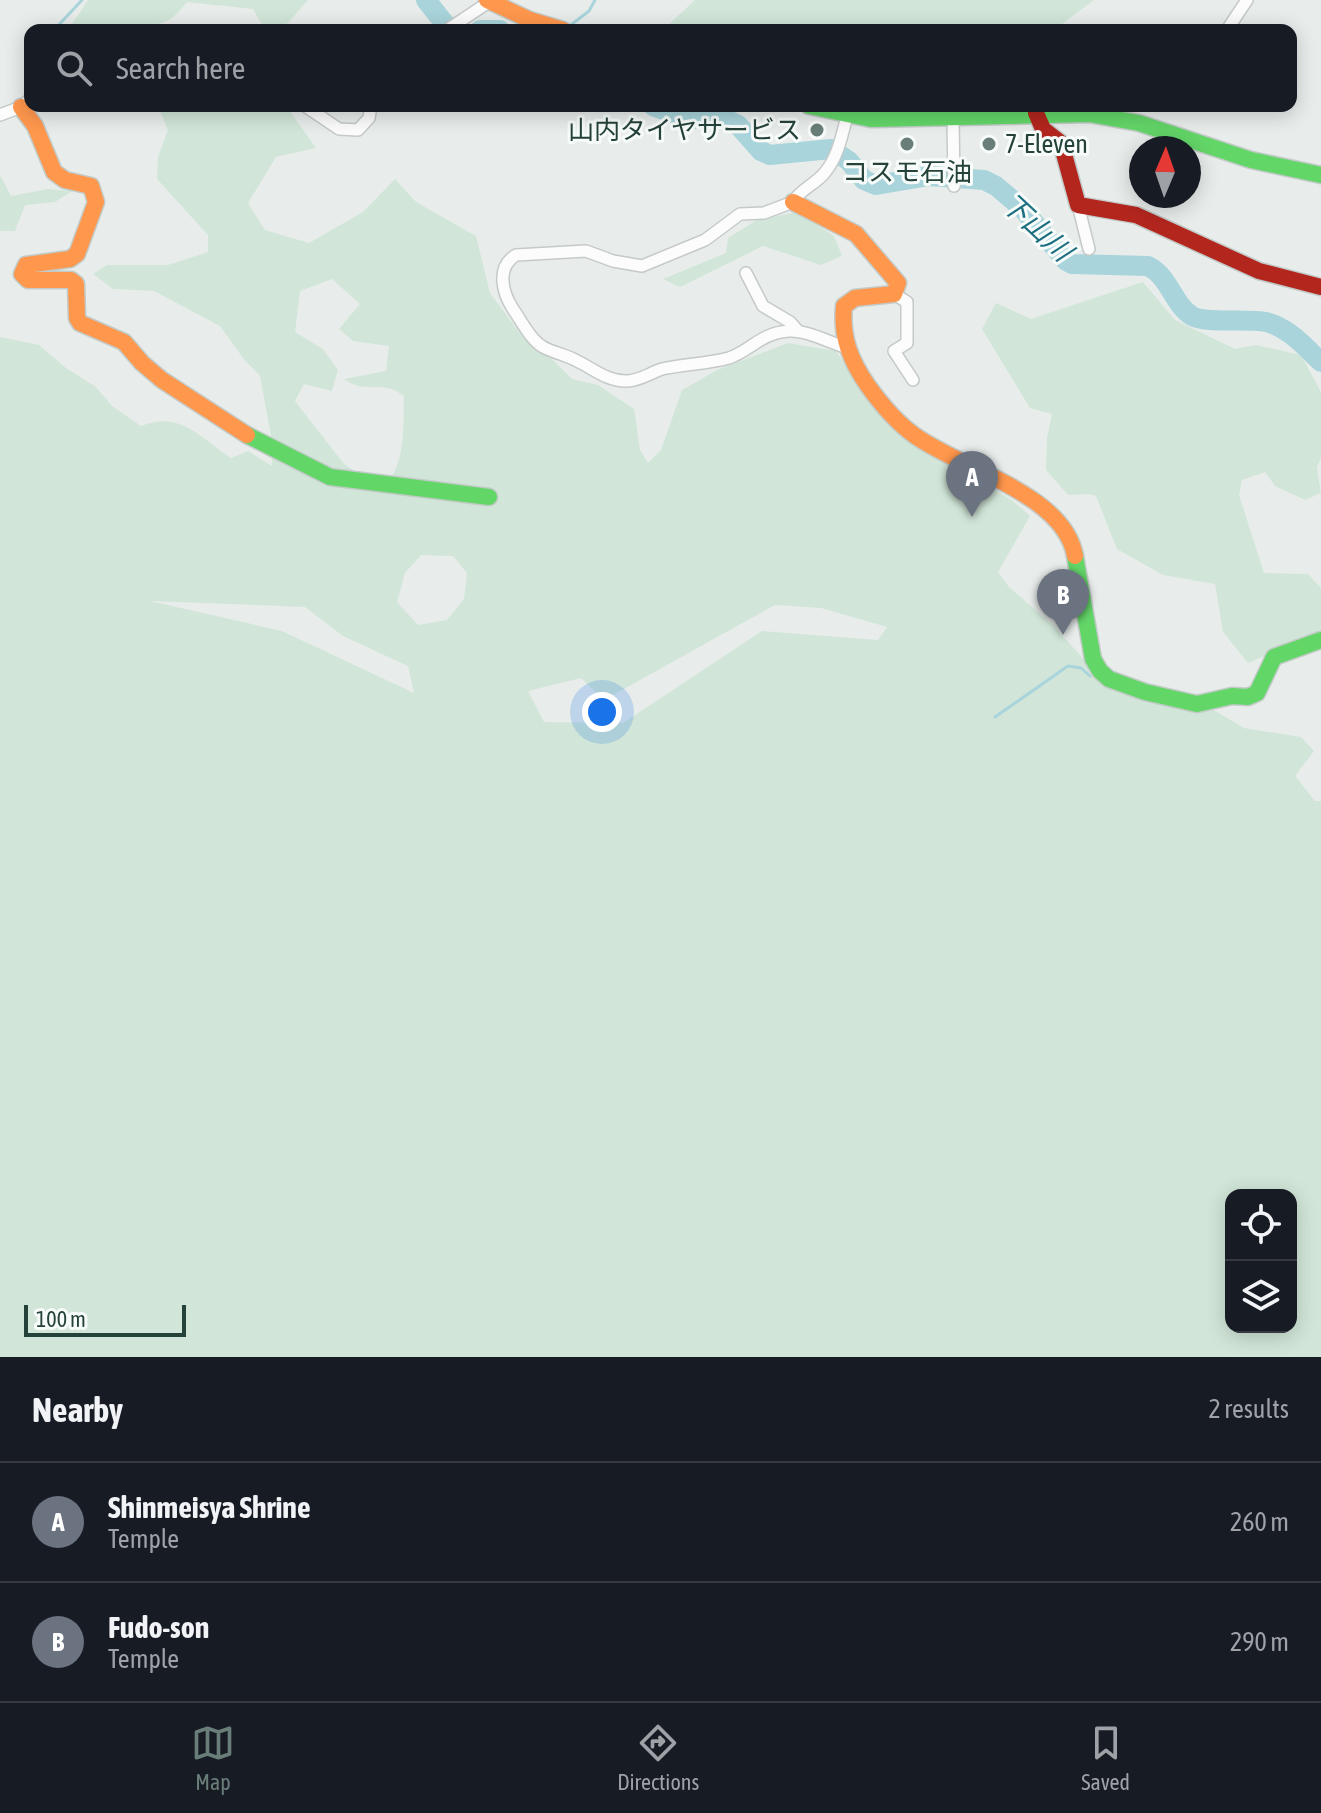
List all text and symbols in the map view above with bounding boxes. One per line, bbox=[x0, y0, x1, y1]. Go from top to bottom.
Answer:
search box bbox=[24, 24, 1297, 112]
icon: search bbox=[52, 46, 96, 90]
text: Search here bbox=[116, 51, 245, 85]
place label: 山内タイヤサービス bbox=[568, 115, 801, 145]
marker: 山内タイヤサービス bbox=[808, 121, 826, 139]
place label: 7-Eleven bbox=[1005, 129, 1088, 159]
marker: コスモ石油 bbox=[898, 135, 916, 153]
marker: 7-Eleven bbox=[980, 135, 998, 153]
north arrow bbox=[1129, 136, 1201, 208]
place label: コスモ石油 bbox=[842, 157, 972, 187]
water label: 下山川 bbox=[995, 187, 1081, 269]
pin: A bbox=[946, 451, 998, 517]
pin: B bbox=[1037, 569, 1089, 635]
your location bbox=[582, 692, 622, 732]
map controls bbox=[1225, 1189, 1297, 1333]
button: locate bbox=[1225, 1189, 1297, 1261]
button: layers bbox=[1225, 1261, 1297, 1333]
scale bar bbox=[24, 1301, 186, 1337]
text: 100 m bbox=[36, 1306, 86, 1332]
text: Nearby bbox=[32, 1390, 123, 1429]
text: 2 results bbox=[1208, 1394, 1289, 1424]
text: Shinmeisya Shrine bbox=[108, 1490, 311, 1524]
text: A bbox=[52, 1507, 64, 1537]
text: 260 m bbox=[1230, 1507, 1289, 1537]
text: Temple bbox=[108, 1524, 179, 1554]
text: Fudo-son bbox=[108, 1610, 209, 1644]
text: B bbox=[52, 1627, 64, 1657]
text: 290 m bbox=[1230, 1627, 1289, 1657]
text: Temple bbox=[108, 1644, 179, 1674]
tab: Map bbox=[191, 1721, 235, 1795]
tab: Directions bbox=[617, 1721, 699, 1795]
tab: Saved bbox=[1081, 1721, 1130, 1795]

